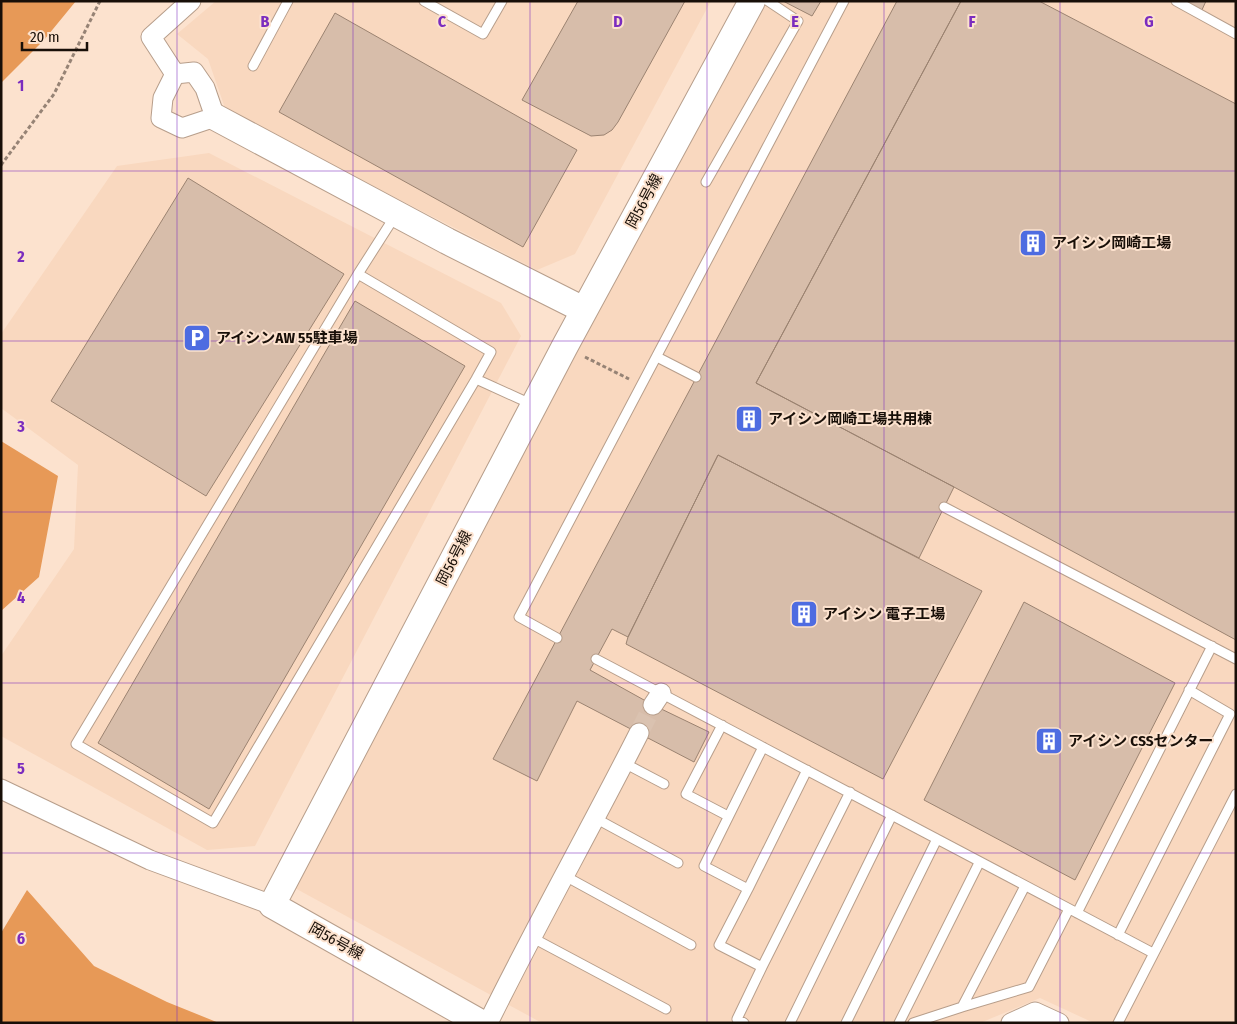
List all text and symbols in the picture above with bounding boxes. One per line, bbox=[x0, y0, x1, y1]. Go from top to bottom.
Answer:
text: B bbox=[261, 12, 270, 31]
text: C bbox=[438, 12, 447, 31]
text: D bbox=[613, 12, 623, 31]
text: E bbox=[791, 12, 799, 31]
text: F bbox=[968, 12, 976, 31]
text: G bbox=[1144, 12, 1154, 31]
scale bar bbox=[22, 20, 88, 52]
text: 20 m bbox=[30, 28, 60, 46]
text: 1 bbox=[18, 76, 24, 95]
street label: 岡56号線 bbox=[622, 171, 666, 231]
building icon: アイシン岡崎工場 bbox=[1018, 228, 1048, 258]
place label: アイシン岡崎工場 bbox=[1052, 234, 1171, 252]
text: 2 bbox=[16, 247, 25, 266]
parking icon: アイシンAW 55駐車場 bbox=[182, 323, 212, 353]
place label: アイシンAW 55駐車場 bbox=[216, 329, 358, 347]
building icon: アイシン岡崎工場共用棟 bbox=[734, 404, 764, 434]
place label: アイシン岡崎工場共用棟 bbox=[768, 410, 932, 428]
text: 3 bbox=[16, 417, 25, 436]
street label: 岡56号線 bbox=[433, 527, 475, 589]
text: 4 bbox=[17, 588, 25, 607]
building icon: アイシン 電子工場 bbox=[789, 599, 819, 629]
place label: アイシン 電子工場 bbox=[823, 605, 945, 623]
building icon: アイシン CSSセンター bbox=[1034, 726, 1064, 756]
place label: アイシン CSSセンター bbox=[1068, 732, 1214, 750]
text: 5 bbox=[17, 759, 25, 778]
street label: 岡56号線 bbox=[306, 919, 366, 963]
text: 6 bbox=[17, 929, 25, 948]

